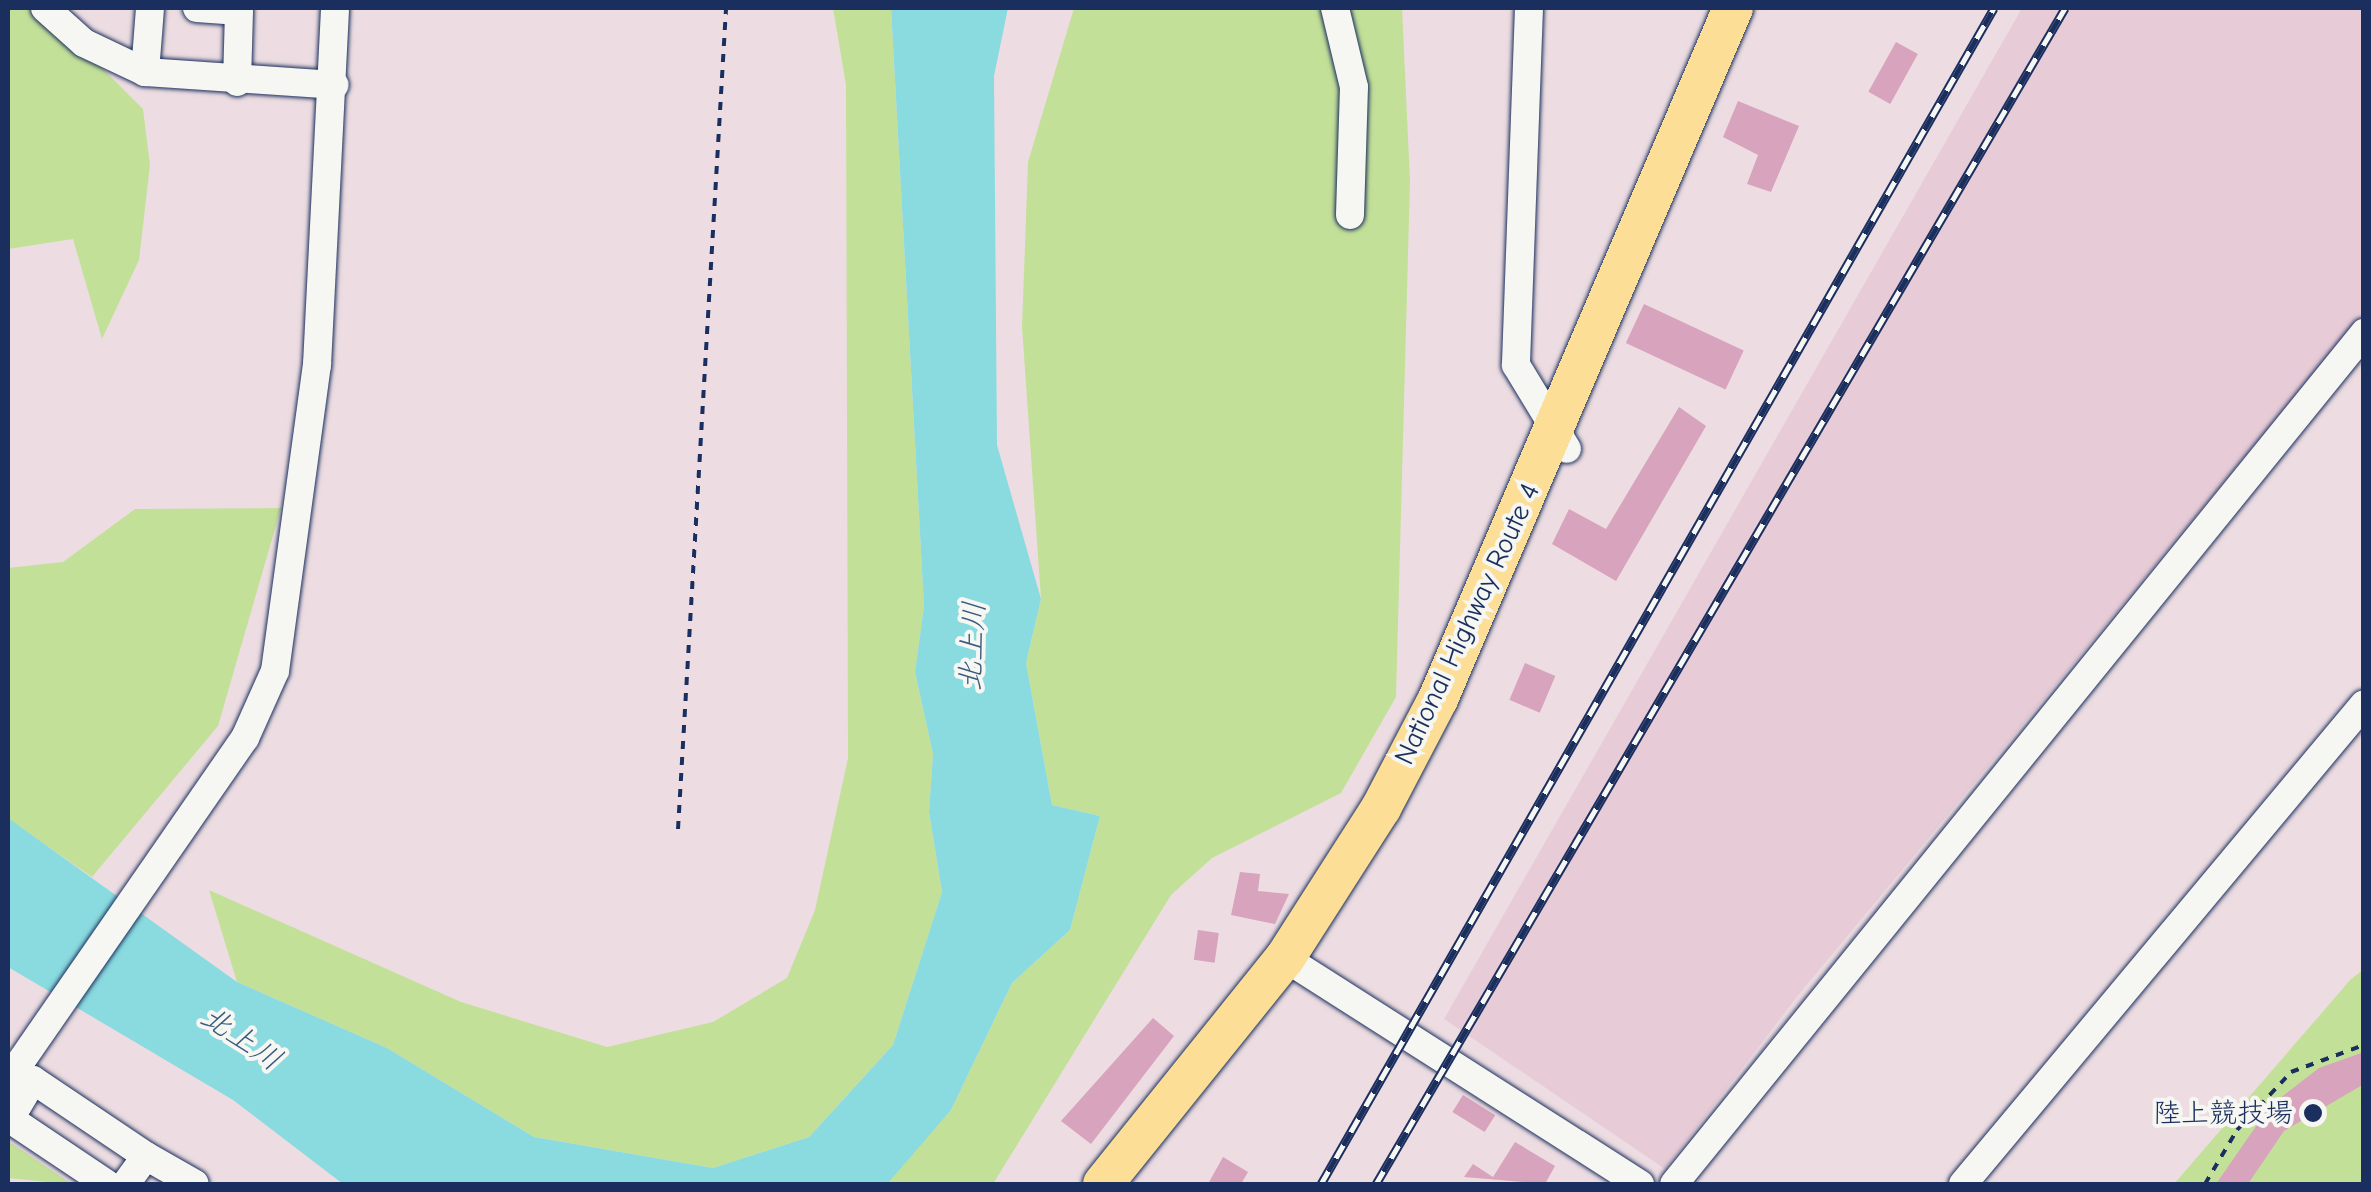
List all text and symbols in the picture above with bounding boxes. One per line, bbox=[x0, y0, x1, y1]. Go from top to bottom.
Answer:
street label: National Highway Route 4 bbox=[1387, 478, 1547, 770]
water label: 北上川 bbox=[953, 600, 993, 692]
water label: 北上川 bbox=[194, 999, 288, 1079]
place label: 陸上競技場 bbox=[2153, 1096, 2293, 1130]
marker: 陸上競技場 bbox=[2302, 1102, 2324, 1124]

